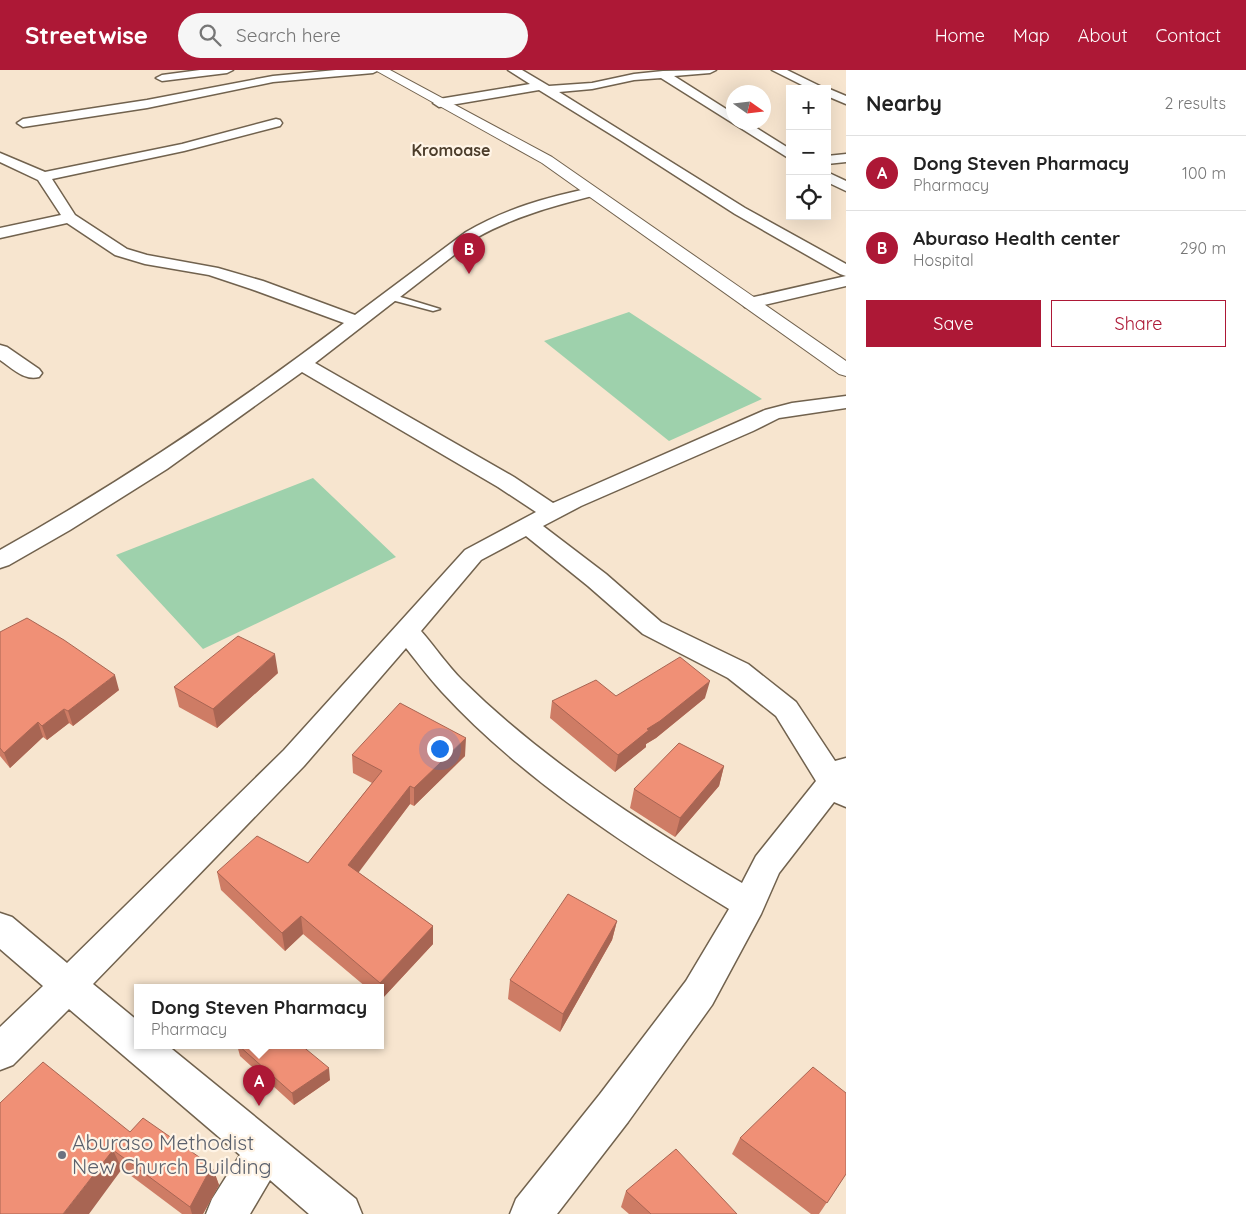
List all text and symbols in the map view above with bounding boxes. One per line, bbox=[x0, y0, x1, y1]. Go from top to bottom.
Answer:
search box bbox=[178, 13, 528, 58]
text: Streetwise bbox=[25, 20, 148, 50]
icon: search bbox=[196, 21, 224, 49]
text: Search here bbox=[236, 23, 341, 47]
text: Home bbox=[935, 24, 985, 47]
text: Map bbox=[1013, 24, 1050, 47]
text: About bbox=[1078, 24, 1128, 47]
text: Contact bbox=[1156, 24, 1221, 47]
north arrow bbox=[726, 85, 771, 130]
map controls bbox=[786, 85, 831, 220]
button: + bbox=[786, 85, 831, 130]
text: Nearby bbox=[866, 90, 942, 116]
text: 2 results bbox=[1164, 93, 1226, 113]
button: − bbox=[786, 130, 831, 175]
district label: Kromoase bbox=[412, 140, 490, 160]
text: Dong Steven Pharmacy bbox=[913, 151, 1129, 175]
text: A bbox=[877, 163, 887, 183]
text: 100 m bbox=[1182, 163, 1226, 183]
button: locate bbox=[786, 175, 831, 220]
text: Pharmacy bbox=[913, 175, 989, 195]
text: Aburaso Health center bbox=[913, 226, 1120, 250]
pin: B bbox=[453, 233, 485, 274]
text: B bbox=[877, 238, 887, 258]
text: 290 m bbox=[1180, 238, 1226, 258]
text: Hospital bbox=[913, 250, 974, 270]
button: Save bbox=[866, 300, 1041, 347]
button: Share bbox=[1051, 300, 1226, 347]
your location bbox=[427, 736, 453, 762]
popup bbox=[134, 984, 384, 1049]
text: Dong Steven Pharmacy bbox=[151, 995, 367, 1019]
text: Pharmacy bbox=[151, 1019, 227, 1039]
pin: A bbox=[243, 1065, 275, 1106]
place label: Aburaso Methodist New Church Building bbox=[72, 1129, 272, 1179]
marker: Aburaso Methodist New Church Building bbox=[56, 1149, 68, 1161]

